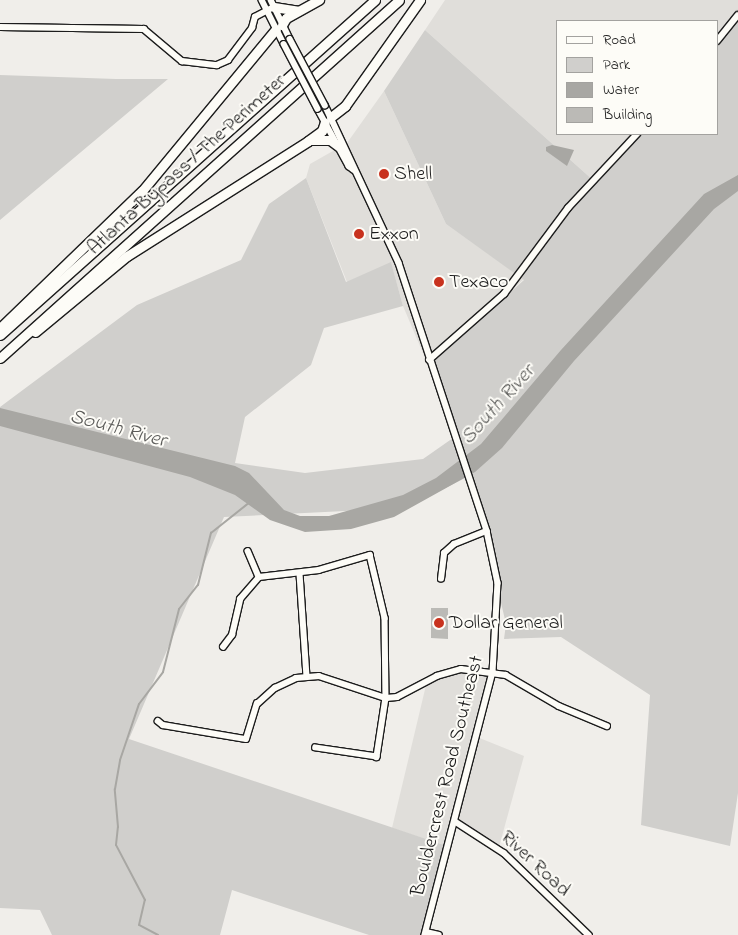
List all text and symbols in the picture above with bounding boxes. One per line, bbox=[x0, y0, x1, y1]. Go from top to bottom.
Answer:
legend bbox=[556, 20, 718, 135]
text: Road bbox=[603, 29, 636, 51]
text: Park bbox=[603, 54, 630, 76]
street label: Atlanta Bypass / The Perimeter bbox=[83, 69, 291, 261]
text: Water bbox=[603, 79, 639, 101]
text: Building bbox=[603, 104, 652, 126]
place label: Shell bbox=[394, 162, 432, 186]
marker: Shell bbox=[378, 168, 390, 180]
place label: Exxon bbox=[369, 222, 419, 246]
marker: Exxon bbox=[353, 228, 365, 240]
place label: Texaco bbox=[449, 270, 508, 294]
marker: Texaco bbox=[433, 276, 445, 288]
water label: South River bbox=[456, 360, 540, 450]
water label: South River bbox=[67, 404, 169, 454]
place label: Dollar General bbox=[449, 611, 563, 635]
marker: Dollar General bbox=[433, 617, 445, 629]
street label: Bouldercrest Road Southeast bbox=[406, 653, 490, 899]
street label: River Road bbox=[495, 826, 575, 902]

